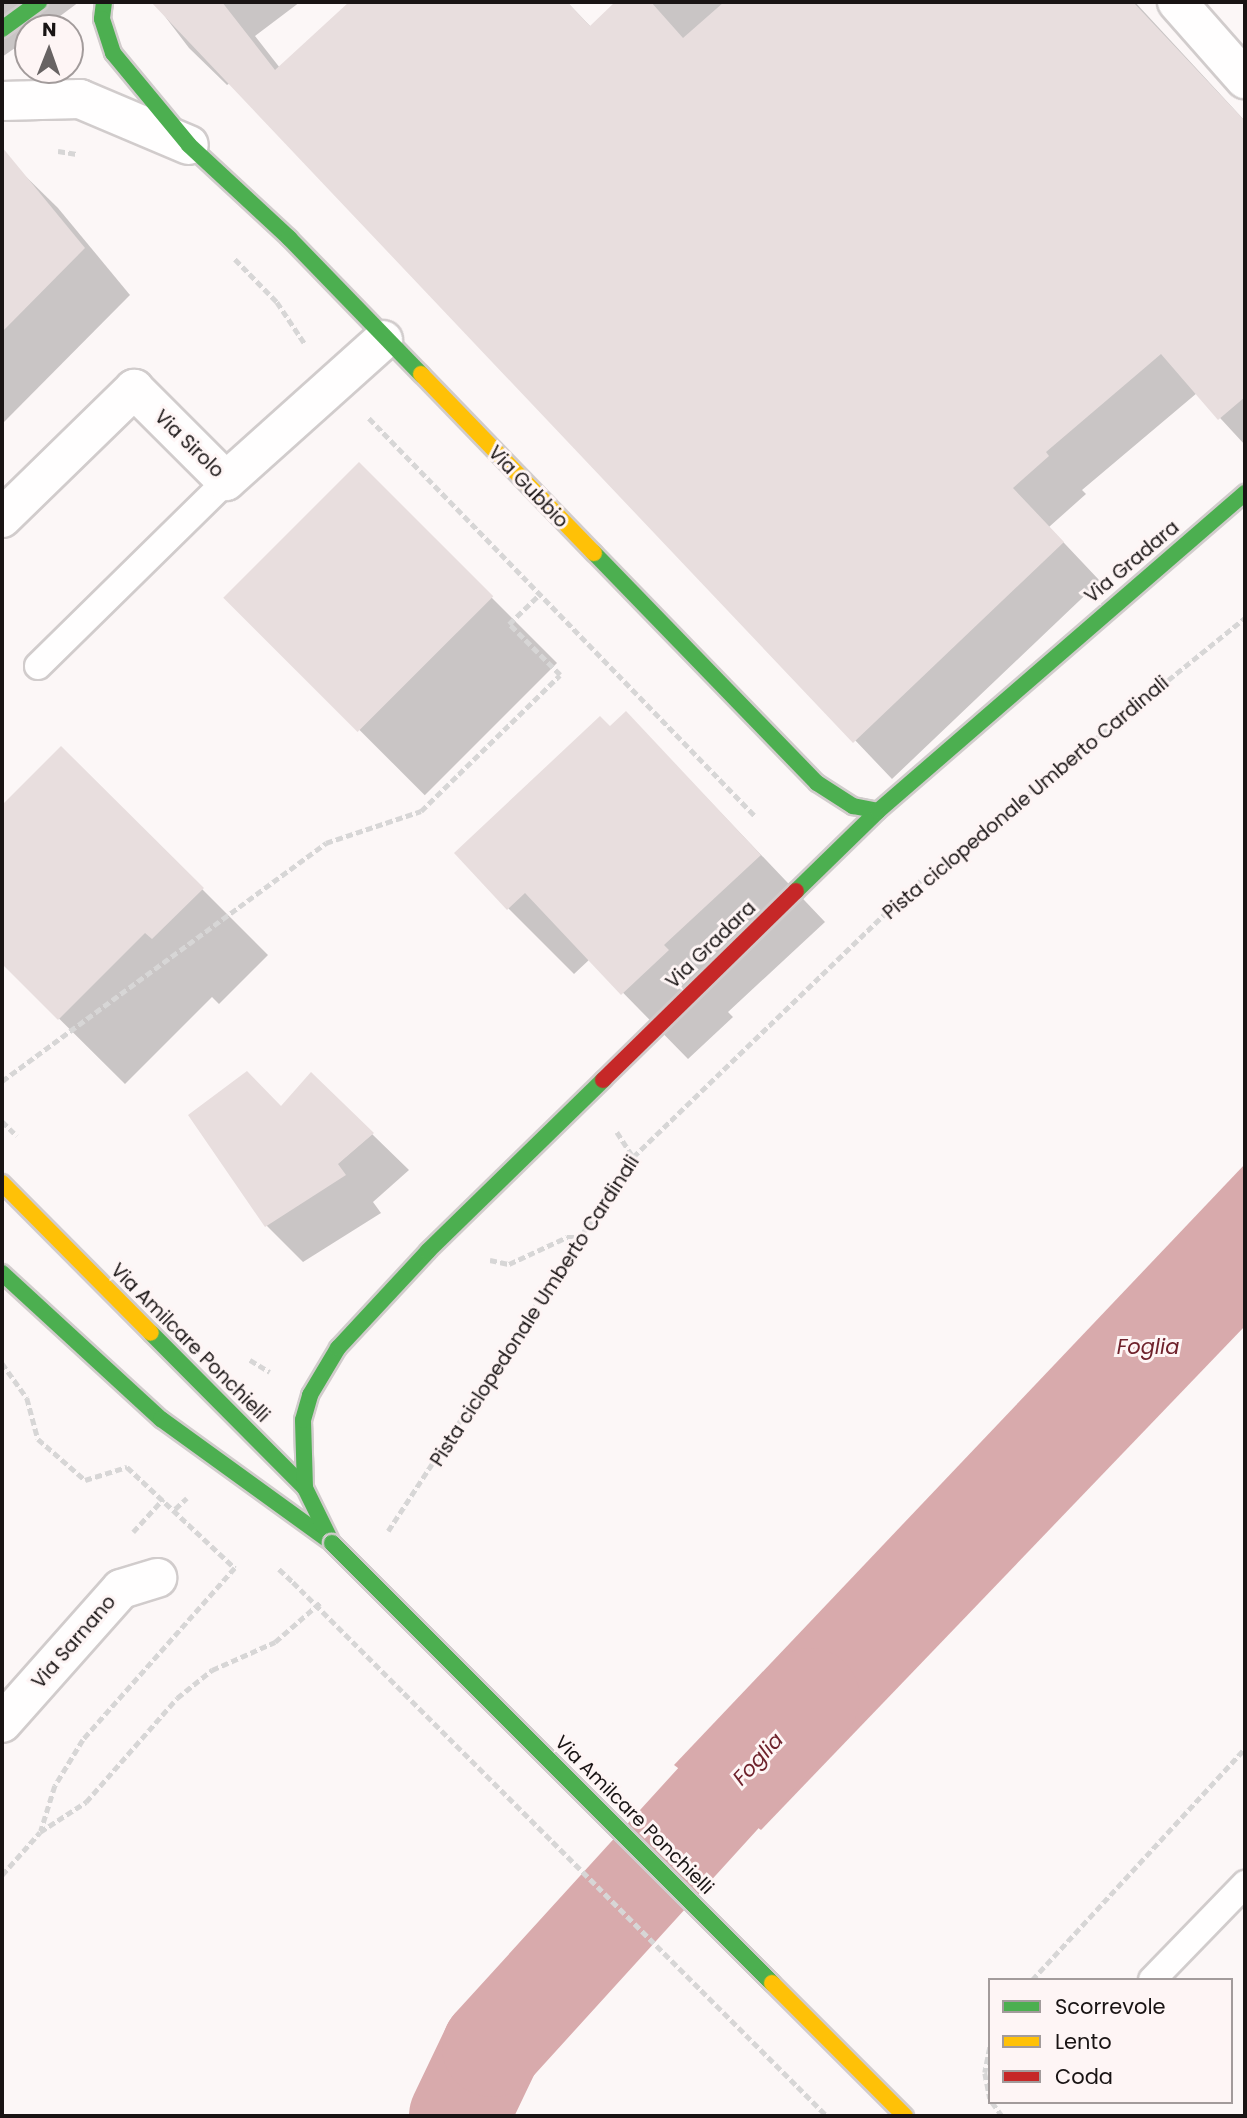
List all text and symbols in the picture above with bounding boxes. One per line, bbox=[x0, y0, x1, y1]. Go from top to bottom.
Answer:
north arrow bbox=[14, 14, 84, 84]
text: N bbox=[42, 16, 57, 43]
street label: Via Sirolo bbox=[150, 405, 228, 483]
street label: Via Gubbio bbox=[483, 441, 573, 533]
street label: Via Gradara bbox=[1080, 516, 1184, 608]
street label: Pista ciclopedonale Umberto Cardinali bbox=[879, 672, 1173, 924]
street label: Via Gradara bbox=[661, 897, 761, 993]
street label: Pista ciclopedonale Umberto Cardinali bbox=[426, 1151, 644, 1471]
street label: Via Amilcare Ponchielli bbox=[106, 1259, 274, 1427]
water label: Foglia bbox=[1117, 1334, 1179, 1360]
street label: Via Sarnano bbox=[27, 1591, 121, 1693]
water label: Foglia bbox=[727, 1727, 789, 1791]
street label: Via Amilcare Ponchielli bbox=[550, 1731, 718, 1899]
legend bbox=[988, 1978, 1233, 2104]
text: Scorrevole bbox=[1055, 1992, 1166, 2021]
text: Lento bbox=[1055, 2027, 1112, 2056]
text: Coda bbox=[1055, 2062, 1113, 2091]

